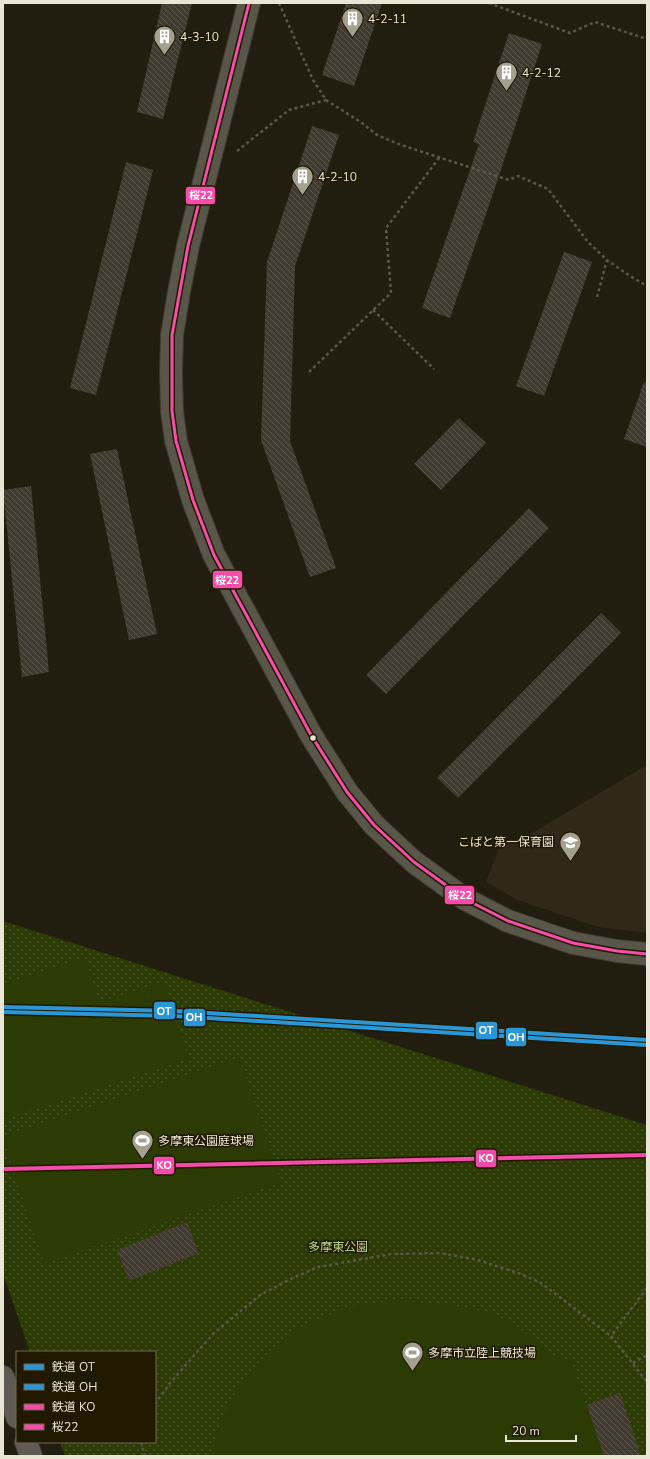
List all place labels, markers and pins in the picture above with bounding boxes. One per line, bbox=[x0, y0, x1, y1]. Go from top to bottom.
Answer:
building icon: 4-2-11 bbox=[339, 6, 365, 39]
place label: 4-2-11 bbox=[368, 11, 407, 27]
building icon: 4-3-10 bbox=[151, 24, 177, 57]
place label: 4-3-10 bbox=[180, 29, 219, 45]
building icon: 4-2-12 bbox=[494, 60, 520, 93]
place label: 4-2-12 bbox=[522, 65, 561, 81]
building icon: 4-2-10 bbox=[290, 164, 316, 197]
place label: 4-2-10 bbox=[318, 169, 357, 185]
unlabelled marker bbox=[308, 733, 318, 743]
school or university icon: こばと第一保育園 bbox=[557, 829, 583, 862]
place label: こばと第一保育園 bbox=[458, 834, 554, 850]
sports icon: 多摩東公園庭球場 bbox=[129, 1128, 155, 1161]
place label: 多摩東公園庭球場 bbox=[158, 1133, 254, 1149]
sports icon: 多摩市立陸上競技場 bbox=[400, 1340, 426, 1373]
place label: 多摩市立陸上競技場 bbox=[428, 1345, 536, 1361]

